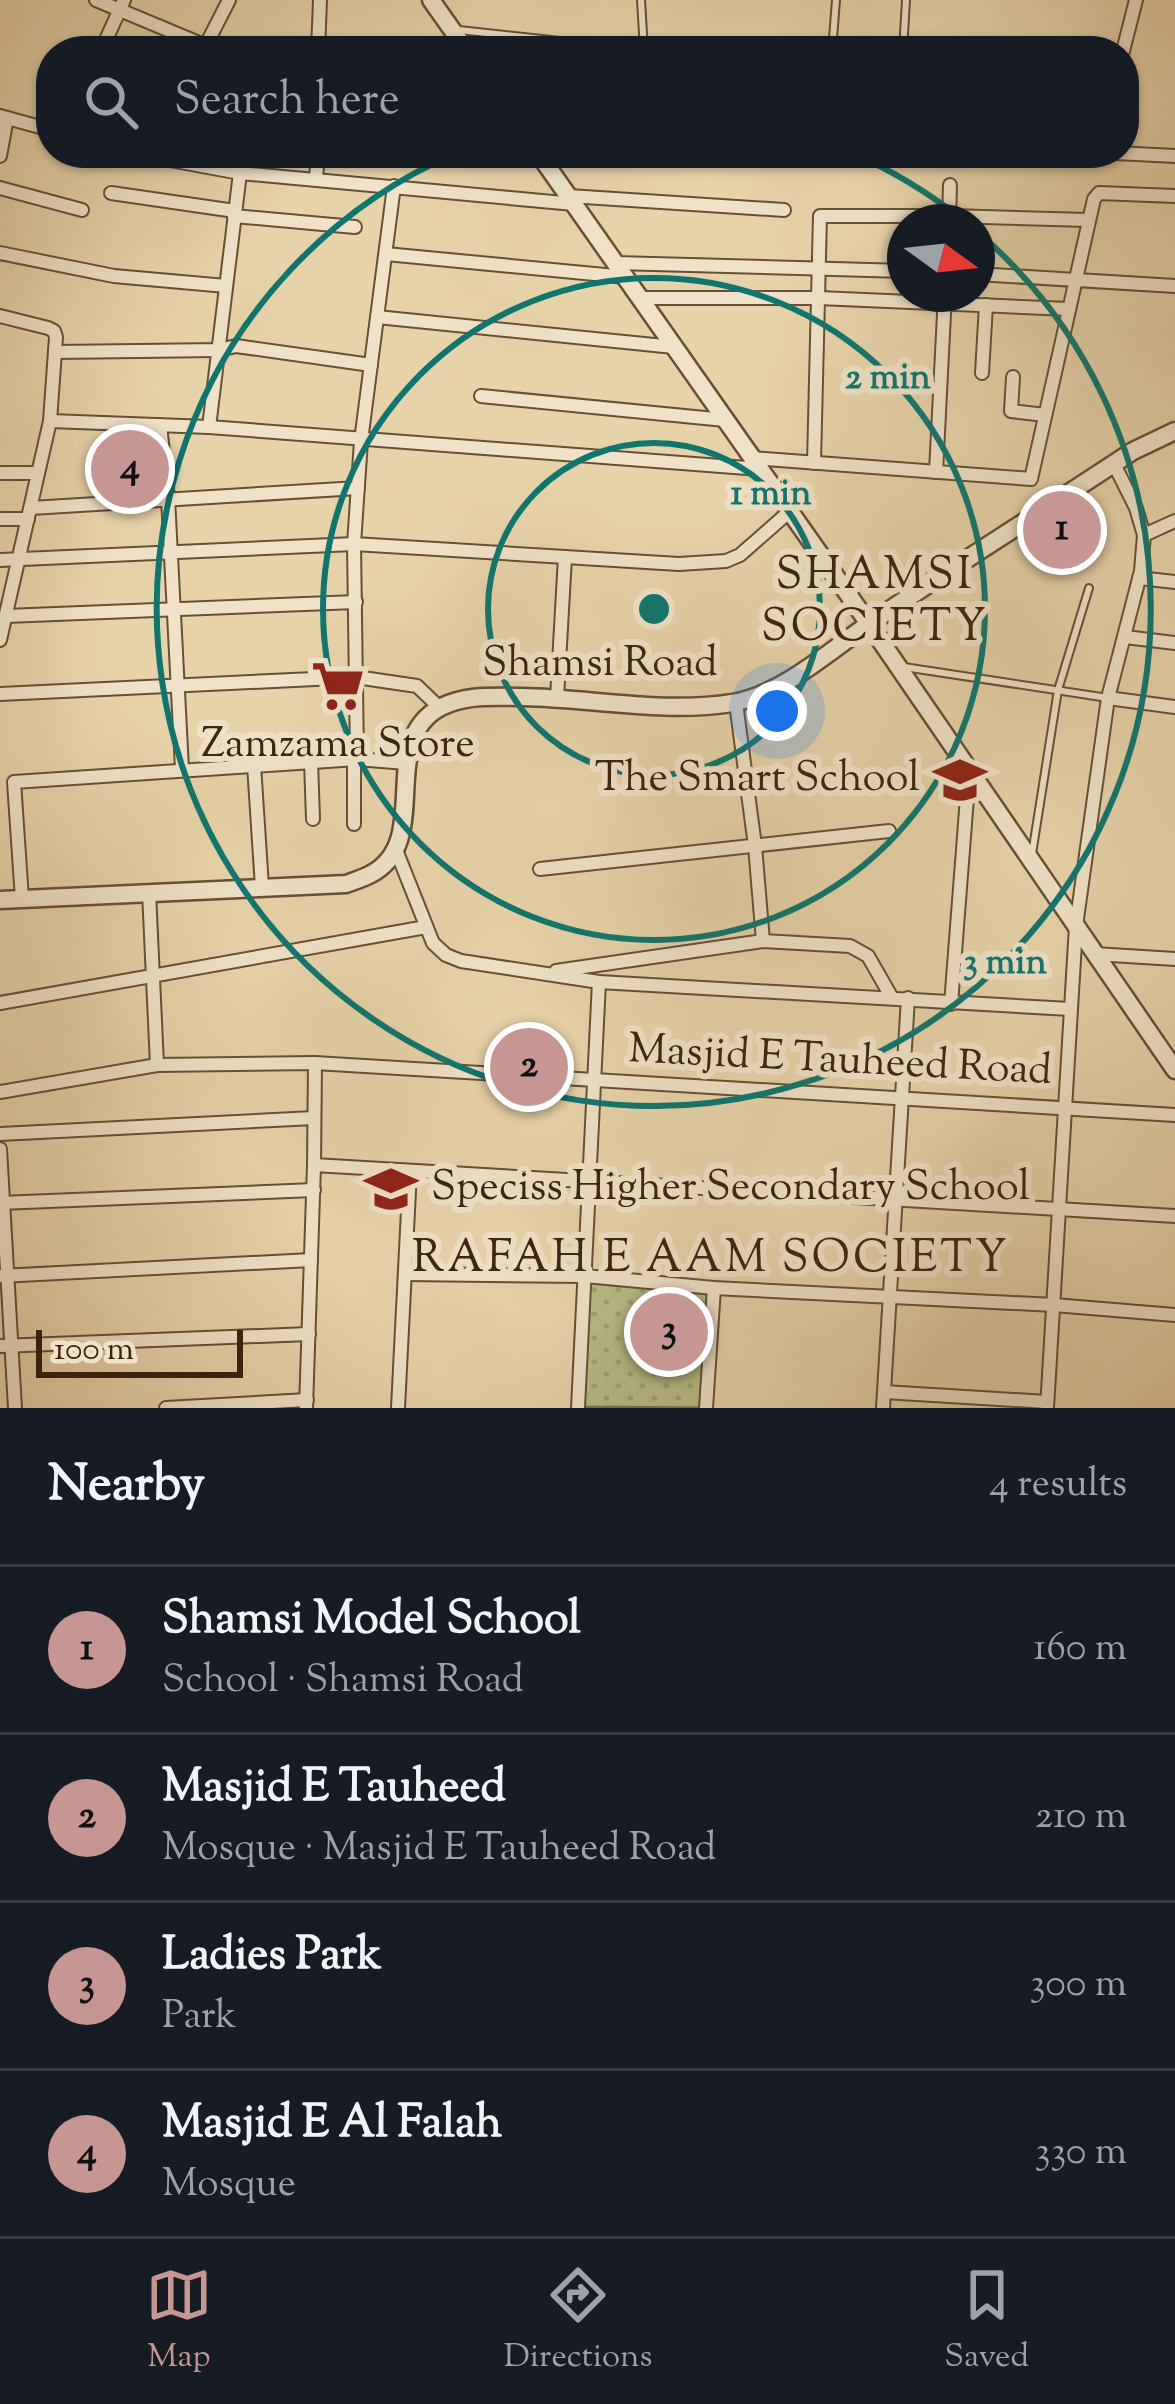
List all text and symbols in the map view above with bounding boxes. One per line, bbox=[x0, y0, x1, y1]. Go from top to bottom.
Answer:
search box bbox=[36, 36, 1139, 168]
icon: search bbox=[78, 69, 144, 135]
text: Search here bbox=[174, 70, 400, 135]
north arrow bbox=[887, 204, 995, 312]
text: 2 min bbox=[845, 353, 932, 405]
pin: 4 bbox=[91, 424, 169, 514]
text: 1 min bbox=[730, 469, 812, 521]
pin: 1 bbox=[1023, 485, 1101, 575]
district label: SHAMSI SOCIETY bbox=[761, 545, 989, 662]
centre of rings bbox=[633, 588, 675, 630]
street label: Shamsi Road bbox=[482, 635, 718, 695]
supermarket icon: Zamzama Store bbox=[309, 657, 367, 715]
your location bbox=[747, 681, 807, 741]
place label: Zamzama Store bbox=[201, 716, 475, 776]
place label: The Smart School bbox=[595, 750, 920, 810]
school or university icon: The Smart School bbox=[931, 751, 989, 809]
text: 3 min bbox=[963, 938, 1047, 990]
street label: Masjid E Tauheed Road bbox=[627, 1021, 1053, 1103]
pin: 2 bbox=[490, 1022, 568, 1112]
place label: Speciss Higher Secondary School bbox=[431, 1159, 1030, 1219]
school or university icon: Speciss Higher Secondary School bbox=[362, 1160, 420, 1218]
district label: RAFAH E AAM SOCIETY bbox=[412, 1228, 1010, 1293]
pin: 3 bbox=[630, 1287, 708, 1377]
scale bar bbox=[36, 1324, 243, 1377]
text: 100 m bbox=[54, 1327, 134, 1375]
text: Nearby bbox=[48, 1450, 205, 1523]
text: 4 results bbox=[989, 1458, 1127, 1514]
text: Shamsi Model School bbox=[162, 1589, 581, 1654]
text: 1 bbox=[80, 1622, 94, 1678]
text: 160 m bbox=[1033, 1622, 1127, 1678]
text: School · Shamsi Road bbox=[162, 1654, 524, 1710]
text: Masjid E Tauheed bbox=[162, 1757, 506, 1822]
text: 2 bbox=[78, 1790, 96, 1846]
text: 210 m bbox=[1035, 1790, 1127, 1846]
text: Mosque · Masjid E Tauheed Road bbox=[162, 1822, 716, 1878]
text: Ladies Park bbox=[162, 1925, 382, 1990]
text: 3 bbox=[79, 1958, 95, 2014]
text: 300 m bbox=[1030, 1958, 1127, 2014]
text: Park bbox=[162, 1990, 237, 2046]
text: Masjid E Al Falah bbox=[162, 2093, 502, 2158]
text: 4 bbox=[77, 2126, 97, 2182]
text: 330 m bbox=[1035, 2126, 1127, 2182]
text: Mosque bbox=[162, 2158, 296, 2214]
tab: Map bbox=[146, 2262, 212, 2382]
tab: Directions bbox=[504, 2262, 653, 2382]
tab: Saved bbox=[944, 2262, 1029, 2382]

